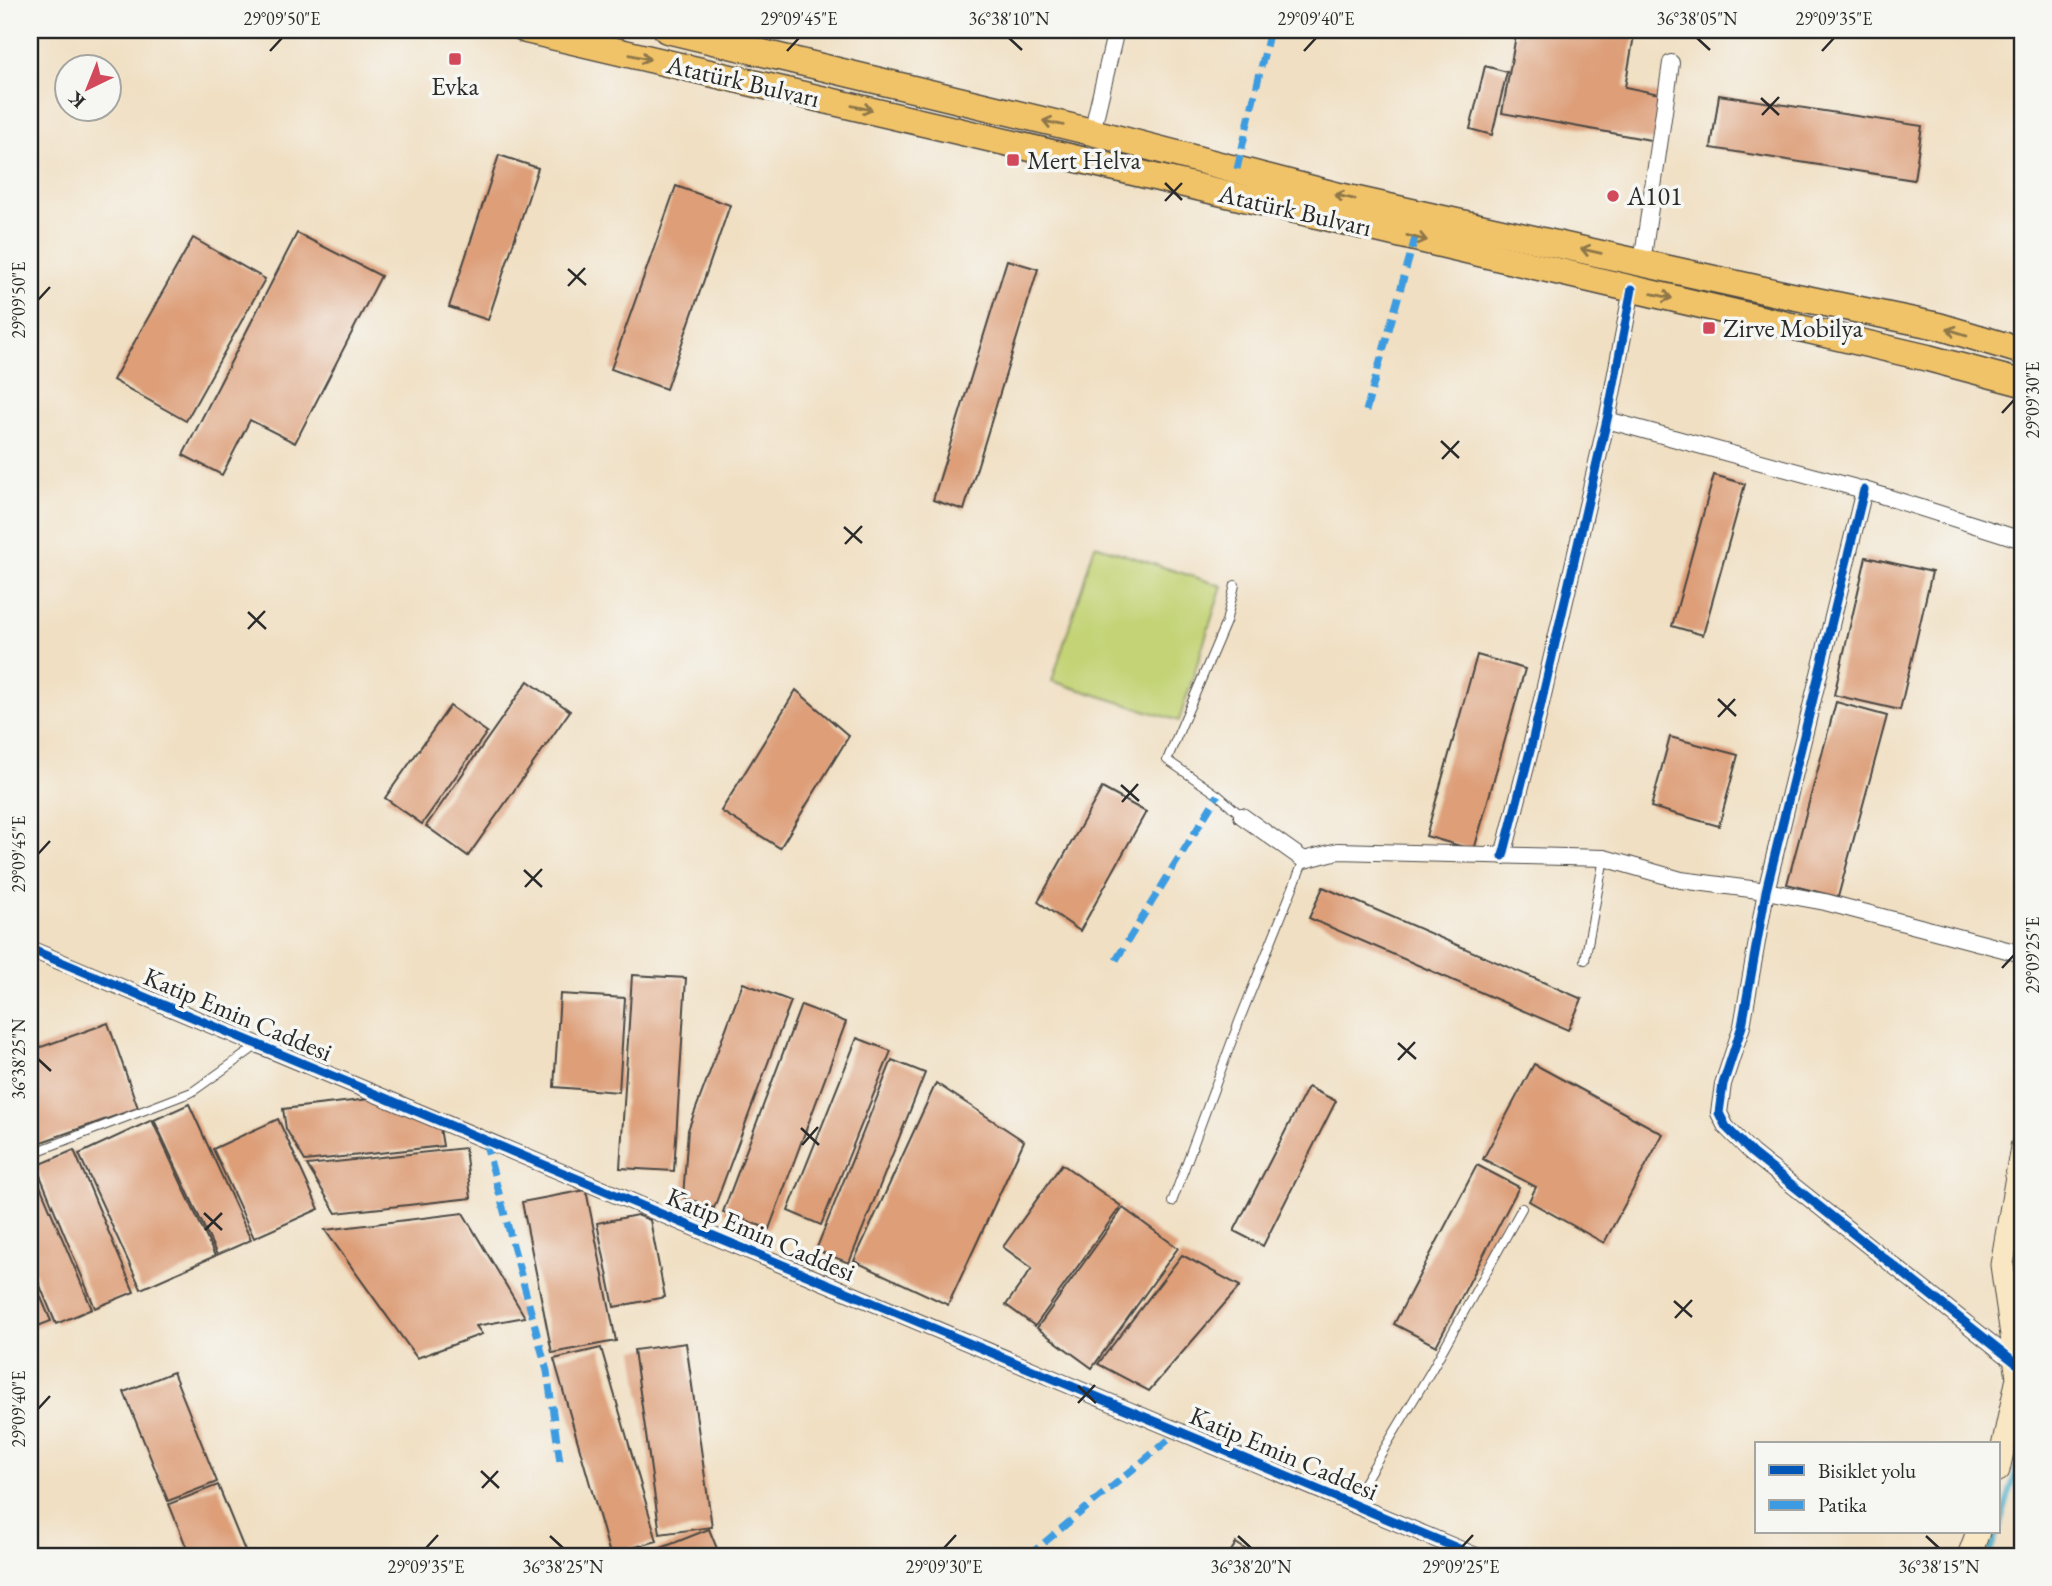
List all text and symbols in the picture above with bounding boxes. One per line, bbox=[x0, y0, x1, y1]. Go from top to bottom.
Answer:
text: 29°09'50"E bbox=[244, 7, 320, 30]
text: 29°09'45"E bbox=[761, 7, 837, 30]
text: 36°38'10"N bbox=[969, 7, 1050, 30]
text: 29°09'40"E bbox=[1278, 7, 1354, 30]
text: 36°38'05"N bbox=[1657, 7, 1738, 30]
text: 29°09'35"E bbox=[1796, 7, 1872, 30]
street label: Atatürk Bulvarı bbox=[662, 47, 823, 115]
marker: Evka bbox=[447, 51, 463, 67]
one-way arrow bbox=[628, 51, 651, 64]
north arrow bbox=[52, 52, 122, 122]
place label: Evka bbox=[431, 69, 480, 103]
text: K bbox=[63, 86, 91, 114]
one-way arrow bbox=[850, 102, 873, 115]
one-way arrow bbox=[1042, 116, 1065, 129]
place label: Mert Helva bbox=[1027, 143, 1142, 177]
marker: Mert Helva bbox=[1005, 152, 1021, 168]
street label: Atatürk Bulvarı bbox=[1214, 176, 1375, 244]
place label: A101 bbox=[1626, 179, 1682, 213]
marker: A101 bbox=[1605, 188, 1621, 204]
one-way arrow bbox=[1334, 190, 1357, 203]
one-way arrow bbox=[1405, 232, 1428, 245]
one-way arrow bbox=[1580, 244, 1603, 258]
text: 29°09'50"E bbox=[7, 262, 30, 338]
one-way arrow bbox=[1651, 290, 1673, 303]
place label: Zirve Mobilya bbox=[1723, 311, 1864, 345]
marker: Zirve Mobilya bbox=[1701, 320, 1717, 336]
one-way arrow bbox=[1946, 325, 1968, 338]
text: 29°09'30"E bbox=[2021, 362, 2044, 438]
text: 29°09'45"E bbox=[7, 816, 30, 892]
text: 29°09'25"E bbox=[2021, 917, 2044, 993]
street label: Katip Emin Caddesi bbox=[139, 959, 337, 1069]
text: 36°38'25"N bbox=[7, 1018, 30, 1099]
street label: Katip Emin Caddesi bbox=[662, 1179, 860, 1289]
text: 29°09'40"E bbox=[7, 1371, 30, 1447]
street label: Katip Emin Caddesi bbox=[1185, 1398, 1383, 1508]
legend bbox=[1755, 1442, 2000, 1534]
text: Bisiklet yolu bbox=[1818, 1457, 1916, 1484]
text: Patika bbox=[1818, 1491, 1868, 1518]
text: 29°09'35"E bbox=[388, 1555, 464, 1578]
text: 36°38'25"N bbox=[523, 1555, 604, 1578]
text: 29°09'30"E bbox=[906, 1555, 982, 1578]
text: 36°38'20"N bbox=[1211, 1555, 1292, 1578]
text: 29°09'25"E bbox=[1423, 1555, 1499, 1578]
text: 36°38'15"N bbox=[1899, 1555, 1980, 1578]

